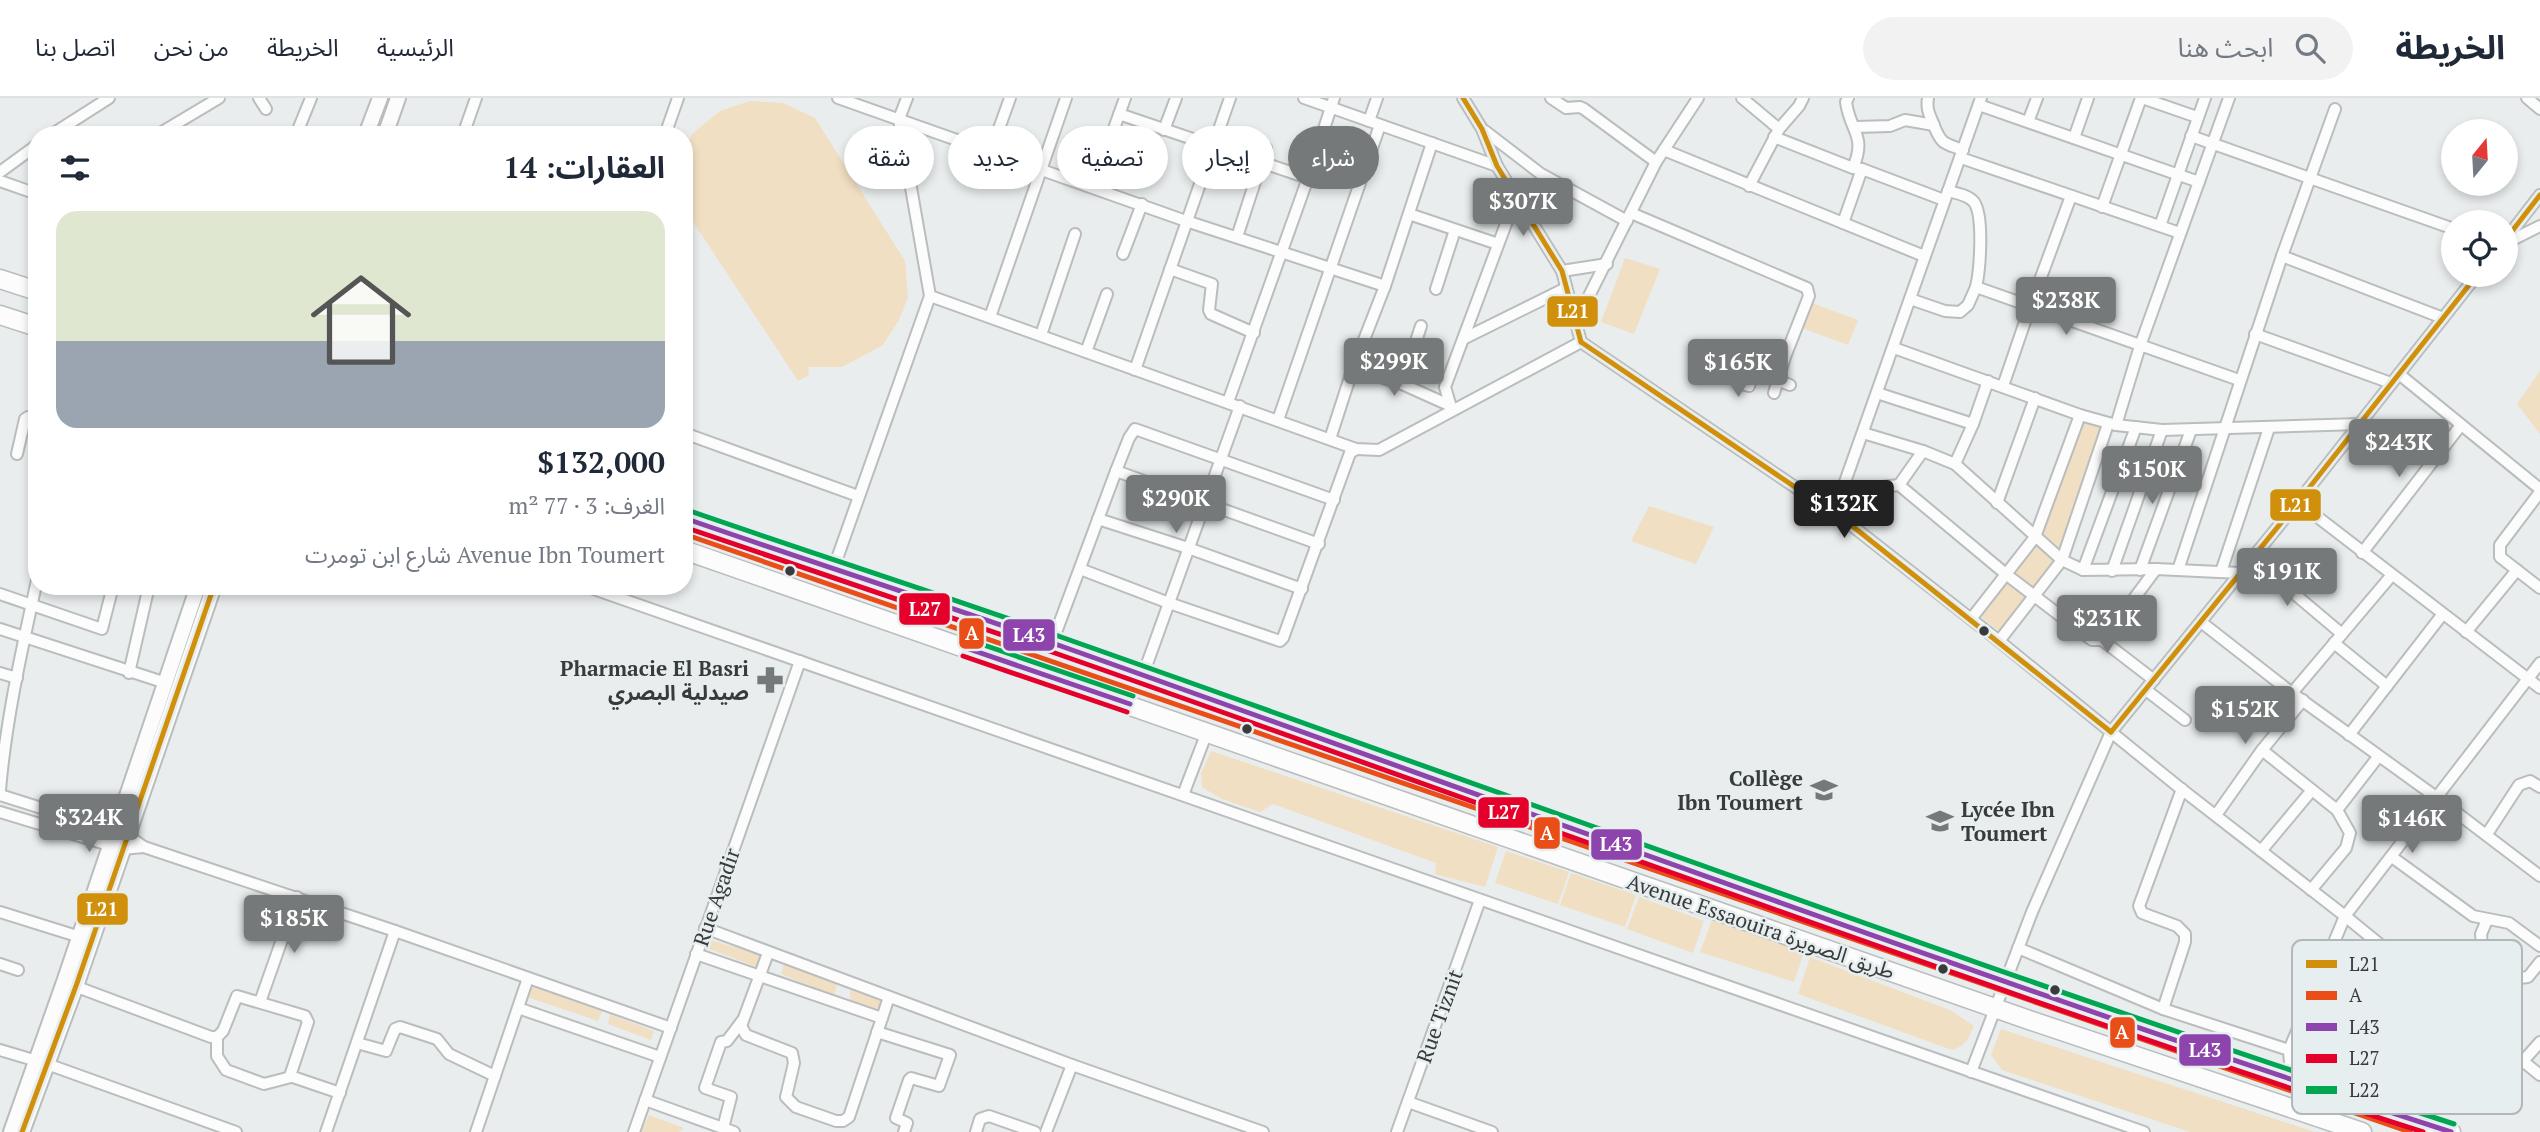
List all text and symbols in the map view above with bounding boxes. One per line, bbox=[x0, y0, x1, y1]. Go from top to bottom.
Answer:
search box bbox=[1863, 17, 2353, 80]
text: الخريطة bbox=[2395, 25, 2505, 68]
icon: search bbox=[2291, 29, 2329, 67]
text: ابحث هنا bbox=[2178, 30, 2273, 64]
text: اتصل بنا bbox=[35, 31, 116, 63]
text: من نحن bbox=[154, 31, 229, 63]
text: الخريطة bbox=[267, 31, 339, 63]
text: الرئيسية bbox=[377, 31, 454, 63]
north arrow bbox=[2441, 119, 2518, 196]
map controls bbox=[2441, 119, 2518, 287]
chip: شقة bbox=[844, 126, 934, 189]
chip: جديد bbox=[948, 126, 1043, 189]
chip: تصفية bbox=[1057, 126, 1168, 189]
chip: إيجار bbox=[1182, 126, 1274, 189]
chip: شراء bbox=[1288, 126, 1379, 189]
text: العقارات: 14 bbox=[503, 147, 665, 187]
icon: filters bbox=[56, 149, 94, 187]
pin: $307K bbox=[1474, 178, 1572, 238]
text: $307K bbox=[1489, 185, 1557, 216]
button: locate bbox=[2441, 210, 2518, 287]
icon: home bbox=[298, 257, 424, 383]
pin: $238K bbox=[2017, 278, 2115, 337]
text: $238K bbox=[2032, 284, 2100, 315]
line badge: L21 bbox=[1546, 295, 1599, 328]
text: L21 bbox=[1557, 298, 1589, 323]
pin: $299K bbox=[1345, 338, 1443, 398]
pin: $165K bbox=[1689, 340, 1787, 399]
text: $299K bbox=[1360, 345, 1428, 376]
text: $165K bbox=[1704, 346, 1772, 377]
pin: $243K bbox=[2350, 420, 2448, 479]
text: $243K bbox=[2365, 426, 2433, 457]
text: $132,000 bbox=[537, 442, 665, 482]
pin: $150K bbox=[2103, 446, 2201, 506]
text: $150K bbox=[2118, 453, 2186, 484]
pin: $290K bbox=[1127, 476, 1225, 535]
pin: $132K bbox=[1795, 480, 1893, 540]
text: $290K bbox=[1142, 482, 1210, 513]
text: $132K bbox=[1810, 487, 1878, 518]
line badge: L21 bbox=[2269, 488, 2322, 522]
text: الغرف: 3 · 77 m² bbox=[509, 490, 665, 521]
text: L21 bbox=[2280, 492, 2312, 517]
text: Avenue Ibn Toumert شارع ابن تومرت bbox=[305, 539, 665, 570]
pin: $191K bbox=[2238, 548, 2336, 608]
text: $191K bbox=[2253, 555, 2321, 586]
unlabelled marker bbox=[783, 564, 797, 578]
line badge: L27 bbox=[898, 592, 951, 626]
text: L27 bbox=[909, 596, 941, 621]
pin: $231K bbox=[2058, 596, 2156, 655]
text: $231K bbox=[2073, 602, 2141, 633]
line badge: A bbox=[958, 617, 985, 650]
line badge: L43 bbox=[1002, 618, 1056, 652]
text: A bbox=[965, 620, 979, 645]
text: L43 bbox=[1013, 622, 1045, 647]
unlabelled marker bbox=[1977, 624, 1991, 638]
place label: Pharmacie El Basri صيدلية البصري bbox=[560, 654, 749, 710]
pharmacy icon: Pharmacie El Basri صيدلية البصري bbox=[755, 665, 785, 695]
pin: $152K bbox=[2196, 686, 2294, 746]
text: $152K bbox=[2211, 693, 2279, 724]
unlabelled marker bbox=[1240, 722, 1254, 736]
place label: Collège Ibn Toumert bbox=[1677, 764, 1804, 816]
school or university icon: Collège Ibn Toumert bbox=[1809, 775, 1839, 805]
pin: $324K bbox=[40, 794, 138, 854]
place label: Lycée Ibn Toumert bbox=[1961, 795, 2055, 847]
line badge: L27 bbox=[1477, 796, 1530, 829]
pin: $146K bbox=[2363, 796, 2461, 855]
text: L27 bbox=[1488, 799, 1520, 824]
text: $324K bbox=[55, 801, 123, 832]
text: $146K bbox=[2378, 802, 2446, 833]
school or university icon: Lycée Ibn Toumert bbox=[1925, 806, 1955, 836]
line badge: A bbox=[1533, 816, 1561, 850]
text: A bbox=[1540, 820, 1554, 845]
line badge: L43 bbox=[1590, 828, 1643, 861]
text: L43 bbox=[1600, 831, 1632, 856]
street label: Rue Agadir bbox=[686, 844, 746, 950]
street label: Avenue Essaouira طريق الصويرة bbox=[1623, 867, 1899, 985]
line badge: L21 bbox=[76, 892, 129, 926]
text: L21 bbox=[86, 896, 118, 921]
pin: $185K bbox=[245, 896, 343, 955]
text: $185K bbox=[260, 902, 328, 933]
legend bbox=[2292, 940, 2522, 1114]
text: L21 bbox=[2349, 951, 2380, 976]
unlabelled marker bbox=[1936, 962, 1950, 976]
street label: Rue Tiznit bbox=[1409, 965, 1469, 1066]
text: A bbox=[2349, 982, 2362, 1007]
unlabelled marker bbox=[2048, 983, 2062, 997]
text: L43 bbox=[2349, 1014, 2380, 1039]
line badge: A bbox=[2109, 1016, 2136, 1049]
text: A bbox=[2115, 1019, 2129, 1044]
line badge: L43 bbox=[2178, 1033, 2232, 1067]
text: L43 bbox=[2189, 1037, 2221, 1062]
text: L27 bbox=[2349, 1045, 2380, 1070]
text: L22 bbox=[2349, 1077, 2380, 1102]

